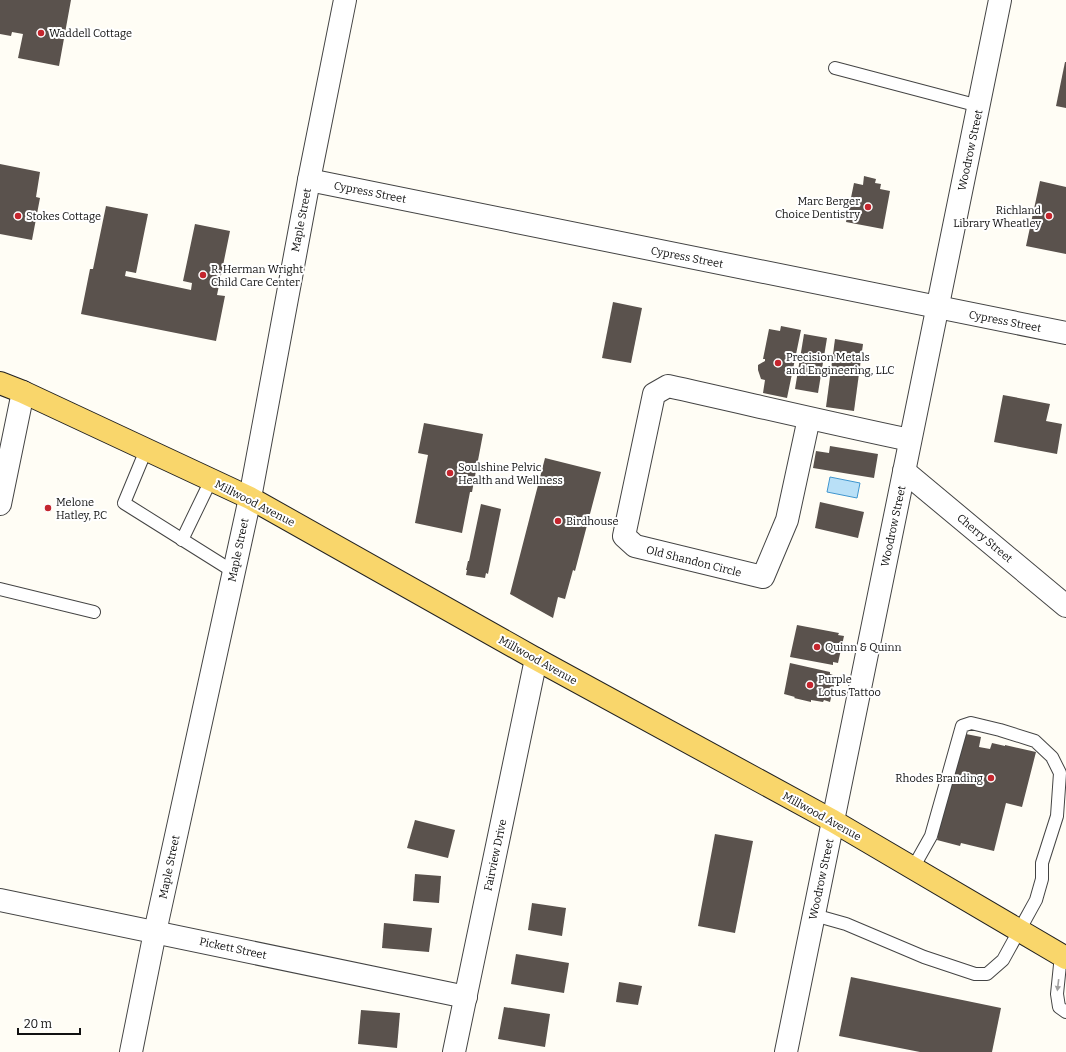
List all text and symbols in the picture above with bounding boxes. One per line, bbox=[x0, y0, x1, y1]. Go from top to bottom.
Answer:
place label: Waddell Cottage bbox=[49, 27, 132, 40]
marker: Waddell Cottage bbox=[36, 28, 46, 38]
street label: Woodrow Street bbox=[956, 108, 985, 192]
street label: Cypress Street bbox=[333, 179, 407, 206]
street label: Maple Street bbox=[289, 187, 314, 253]
place label: Marc Berger Choice Dentistry bbox=[775, 195, 860, 221]
marker: Marc Berger Choice Dentistry bbox=[863, 202, 873, 212]
place label: Richland Library Wheatley bbox=[953, 204, 1041, 230]
place label: Stokes Cottage bbox=[26, 210, 101, 223]
marker: Stokes Cottage bbox=[13, 211, 23, 221]
marker: Richland Library Wheatley bbox=[1044, 211, 1054, 221]
street label: Cypress Street bbox=[650, 244, 724, 271]
place label: R. Herman Wright Child Care Center bbox=[211, 263, 303, 289]
marker: R. Herman Wright Child Care Center bbox=[198, 270, 208, 280]
street label: Cypress Street bbox=[968, 308, 1042, 335]
place label: Precision Metals and Engineering, LLC bbox=[786, 351, 894, 377]
marker: Precision Metals and Engineering, LLC bbox=[773, 358, 783, 368]
place label: Soulshine Pelvic Health and Wellness bbox=[458, 461, 563, 487]
marker: Soulshine Pelvic Health and Wellness bbox=[445, 468, 455, 478]
street label: Millwood Avenue bbox=[213, 478, 297, 529]
street label: Woodrow Street bbox=[879, 484, 908, 568]
place label: Melone Hatley, P.C bbox=[56, 496, 107, 522]
marker: Melone Hatley, P.C bbox=[43, 503, 53, 513]
street label: Cherry Street bbox=[954, 511, 1015, 565]
place label: Birdhouse bbox=[566, 515, 619, 528]
marker: Birdhouse bbox=[553, 516, 563, 526]
street label: Maple Street bbox=[225, 517, 252, 583]
street label: Old Shandon Circle bbox=[645, 543, 743, 580]
street label: Millwood Avenue bbox=[496, 633, 579, 687]
place label: Quinn & Quinn bbox=[825, 641, 901, 654]
marker: Quinn & Quinn bbox=[812, 642, 822, 652]
place label: Purple Lotus Tattoo bbox=[818, 673, 881, 699]
marker: Purple Lotus Tattoo bbox=[805, 680, 815, 690]
place label: Rhodes Branding bbox=[895, 772, 983, 785]
marker: Rhodes Branding bbox=[986, 773, 996, 783]
street label: Millwood Avenue bbox=[780, 789, 863, 843]
street label: Fairview Drive bbox=[482, 818, 509, 892]
street label: Maple Street bbox=[156, 834, 183, 900]
street label: Woodrow Street bbox=[807, 837, 836, 921]
street label: Pickett Street bbox=[198, 935, 268, 962]
one-way arrow bbox=[1055, 979, 1061, 991]
scale bar bbox=[18, 1010, 80, 1036]
text: 20 m bbox=[24, 1017, 53, 1031]

